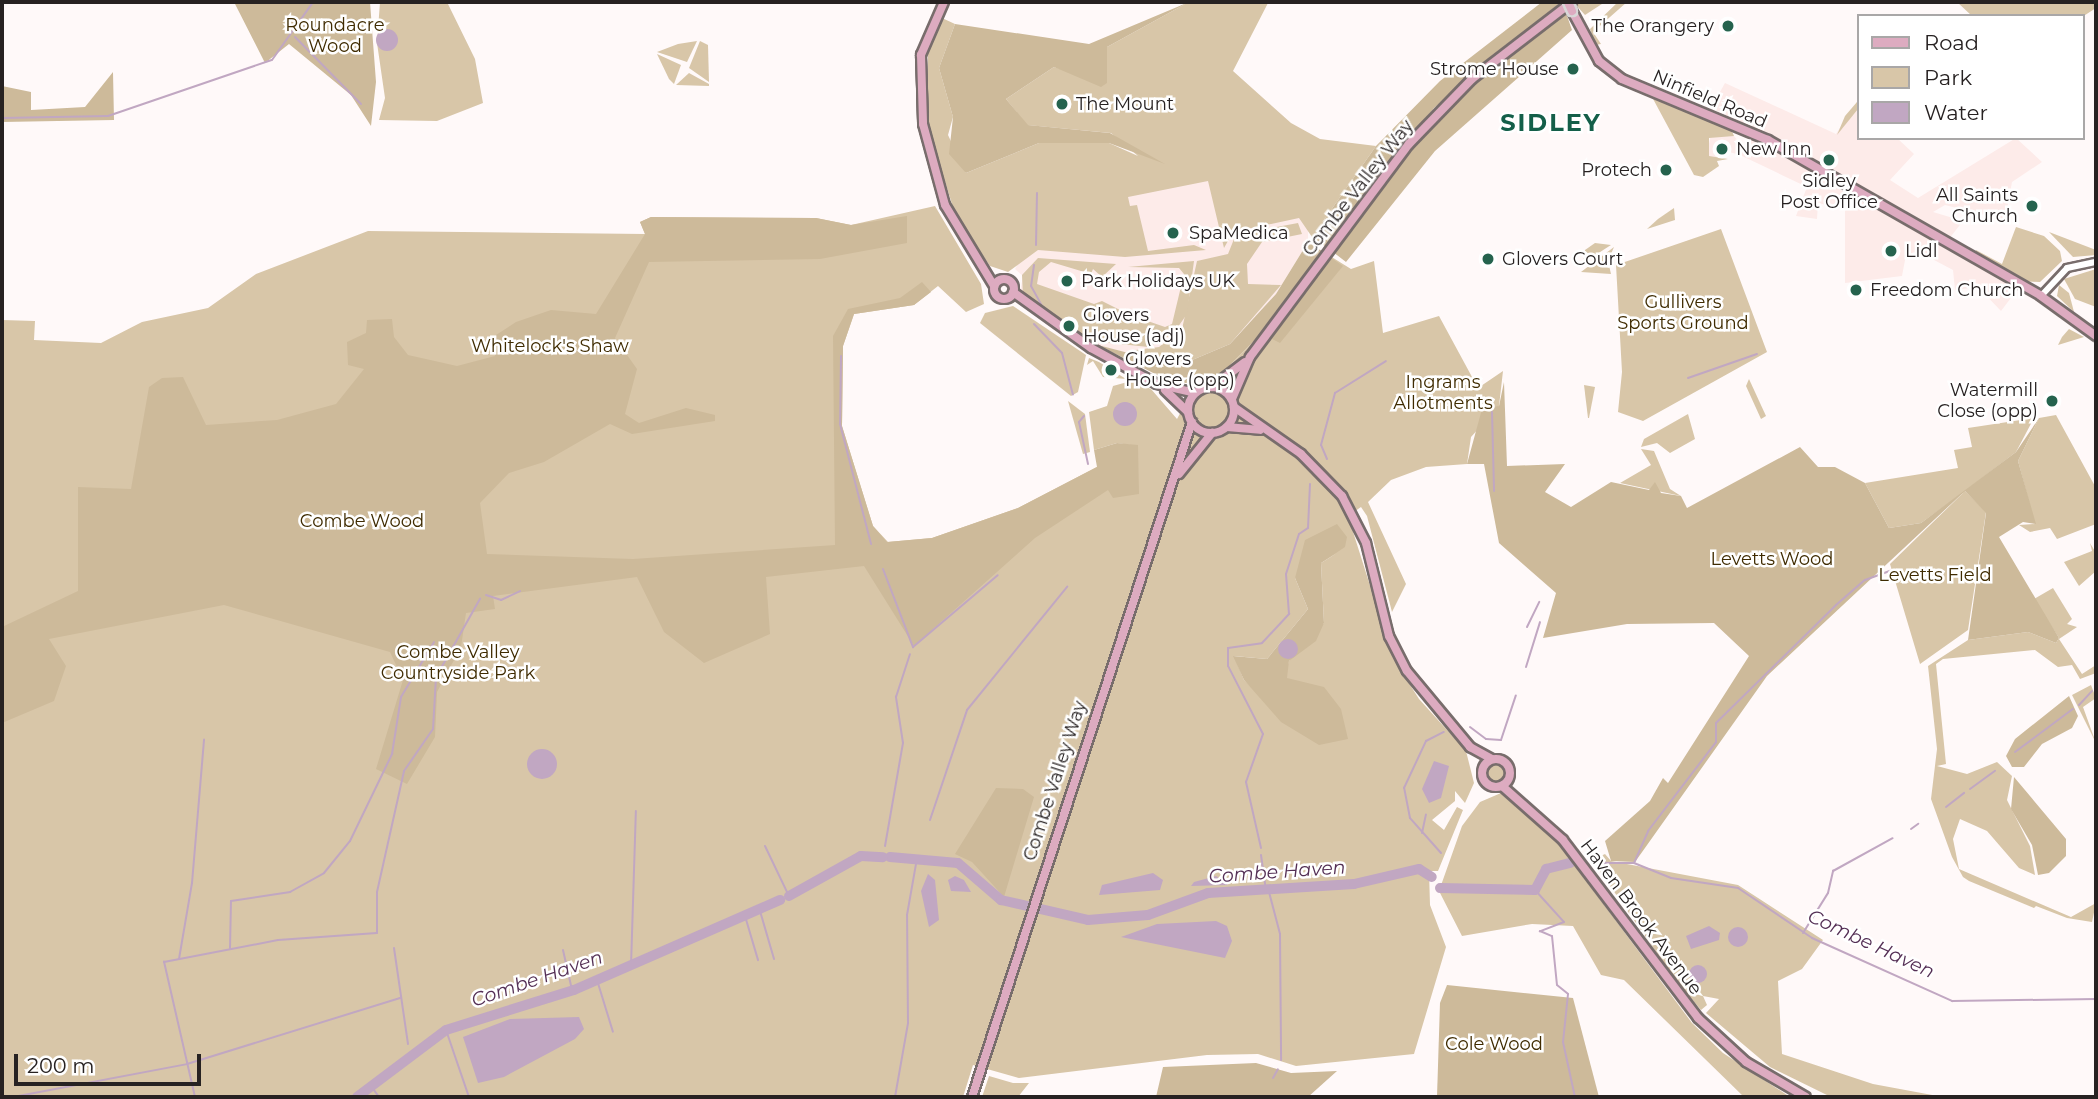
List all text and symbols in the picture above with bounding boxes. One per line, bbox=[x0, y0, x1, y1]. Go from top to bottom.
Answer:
legend bbox=[1856, 14, 2084, 140]
park label: Roundacre Wood bbox=[285, 15, 385, 58]
place label: The Orangery bbox=[1591, 15, 1714, 37]
marker: The Orangery bbox=[1720, 18, 1736, 34]
text: Road bbox=[1924, 30, 1979, 55]
place label: Strome House bbox=[1430, 58, 1559, 80]
marker: Strome House bbox=[1565, 61, 1581, 77]
street label: Ninfield Road bbox=[1649, 65, 1771, 133]
text: Park bbox=[1924, 65, 1972, 90]
place label: The Mount bbox=[1076, 93, 1174, 115]
marker: The Mount bbox=[1054, 96, 1070, 112]
text: Water bbox=[1924, 100, 1988, 125]
district label: SIDLEY bbox=[1501, 109, 1601, 137]
street label: Combe Valley Way bbox=[1298, 116, 1418, 260]
place label: New Inn bbox=[1736, 138, 1812, 160]
marker: New Inn bbox=[1714, 141, 1730, 157]
marker: Sidley Post Office bbox=[1821, 152, 1837, 168]
place label: Protech bbox=[1581, 159, 1652, 181]
marker: Protech bbox=[1658, 162, 1674, 178]
place label: Sidley Post Office bbox=[1780, 171, 1878, 214]
place label: All Saints Church bbox=[1936, 185, 2018, 228]
marker: All Saints Church bbox=[2024, 198, 2040, 214]
place label: SpaMedica bbox=[1189, 222, 1289, 244]
marker: SpaMedica bbox=[1163, 223, 1183, 243]
place label: Lidl bbox=[1905, 240, 1937, 262]
marker: Lidl bbox=[1883, 243, 1899, 259]
place label: Glovers Court bbox=[1502, 248, 1623, 270]
marker: Glovers Court bbox=[1480, 251, 1496, 267]
place label: Park Holidays UK bbox=[1081, 270, 1235, 292]
marker: Park Holidays UK bbox=[1059, 273, 1075, 289]
place label: Freedom Church bbox=[1870, 279, 2023, 301]
marker: Freedom Church bbox=[1848, 282, 1864, 298]
park label: Gullivers Sports Ground bbox=[1617, 292, 1749, 334]
place label: Glovers House (adj) bbox=[1083, 305, 1185, 348]
marker: Glovers House (adj) bbox=[1061, 318, 1077, 334]
park label: Whitelock's Shaw bbox=[471, 335, 629, 357]
place label: Glovers House (opp) bbox=[1125, 349, 1235, 392]
marker: Glovers House (opp) bbox=[1103, 362, 1119, 378]
park label: Ingrams Allotments bbox=[1393, 372, 1493, 414]
place label: Watermill Close (opp) bbox=[1937, 380, 2038, 422]
marker: Watermill Close (opp) bbox=[2044, 393, 2060, 409]
park label: Combe Wood bbox=[300, 510, 424, 532]
park label: Levetts Wood bbox=[1710, 548, 1834, 570]
park label: Levetts Field bbox=[1878, 564, 1992, 586]
park label: Combe Valley Countryside Park bbox=[381, 642, 535, 684]
street label: Combe Valley Way bbox=[1019, 698, 1091, 864]
street label: Haven Brook Avenue bbox=[1576, 835, 1706, 999]
water label: Combe Haven bbox=[1208, 856, 1346, 888]
water label: Combe Haven bbox=[1804, 905, 1938, 983]
water label: Combe Haven bbox=[468, 946, 606, 1012]
park label: Cole Wood bbox=[1445, 1033, 1543, 1055]
scale bar bbox=[18, 1040, 205, 1084]
text: 200 m bbox=[27, 1053, 94, 1078]

